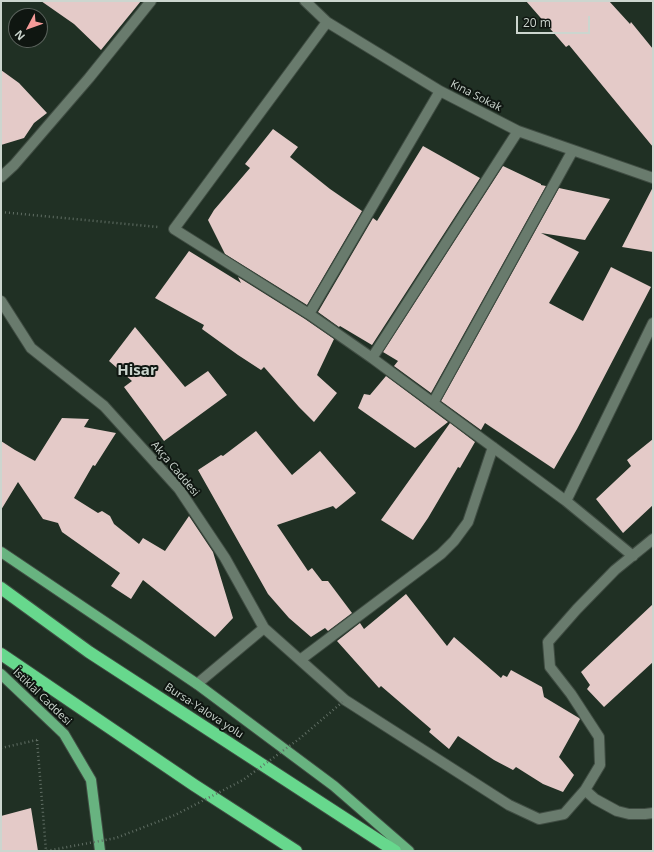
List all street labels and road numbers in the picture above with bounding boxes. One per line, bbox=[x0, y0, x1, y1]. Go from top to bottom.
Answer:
street label: Kına Sokak bbox=[448, 78, 504, 114]
street label: Akça Caddesi bbox=[148, 439, 202, 499]
street label: İstiklal Caddesi bbox=[10, 666, 74, 728]
street label: Bursa-Yalova yolu bbox=[162, 681, 246, 741]

